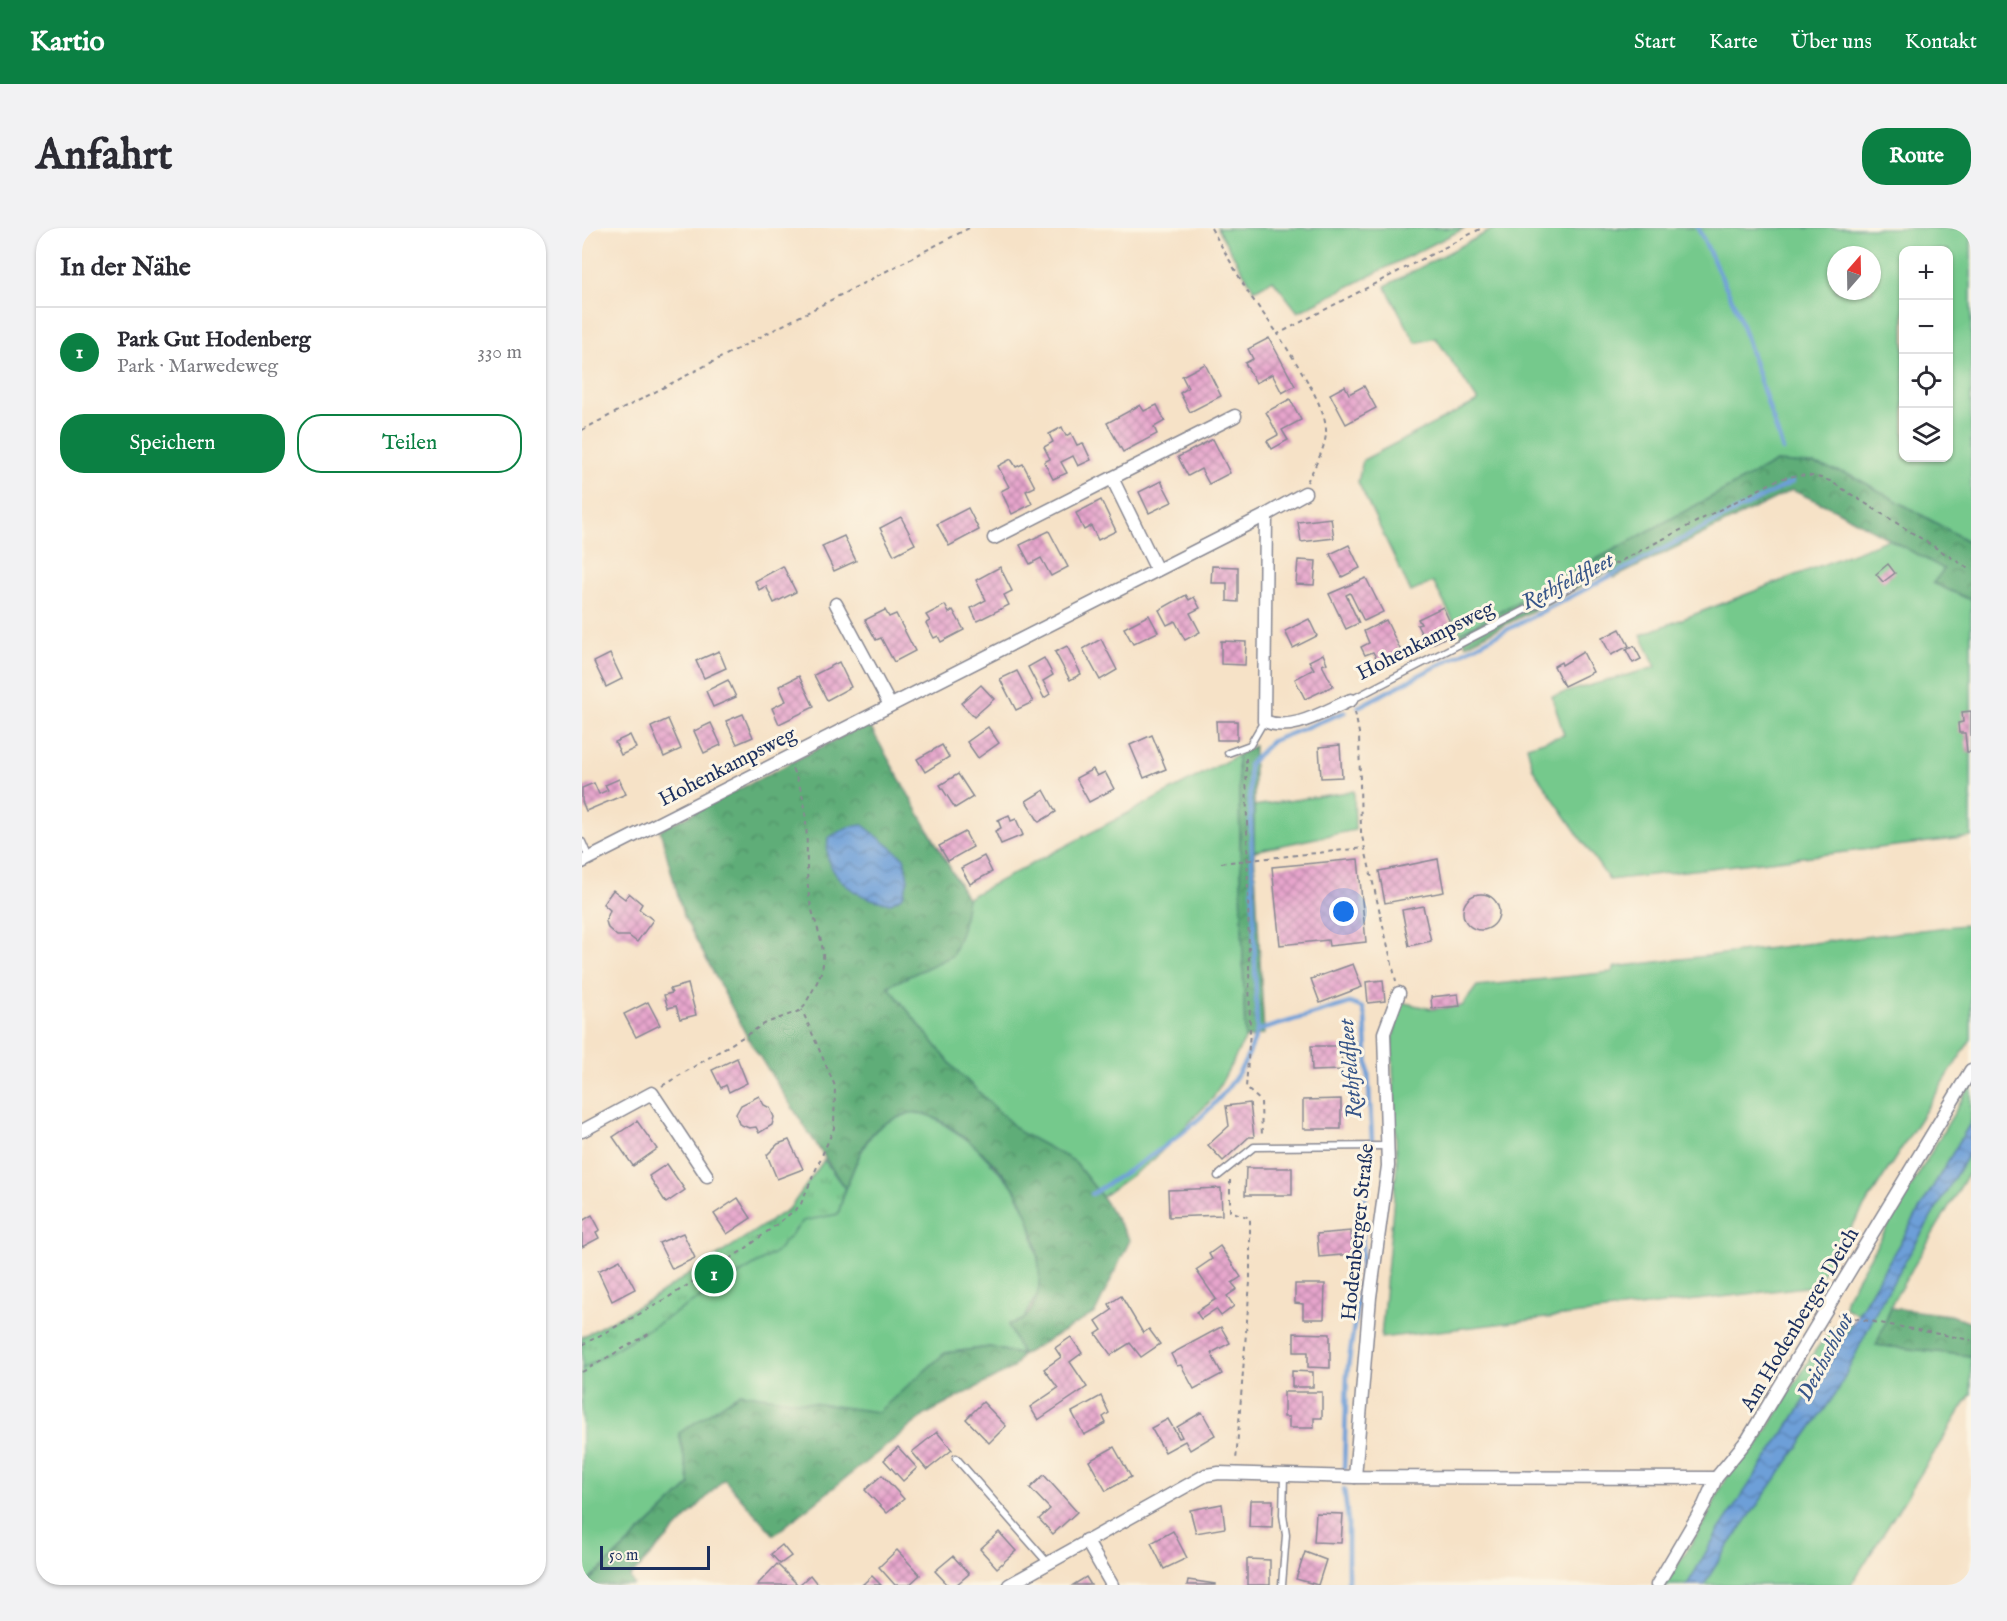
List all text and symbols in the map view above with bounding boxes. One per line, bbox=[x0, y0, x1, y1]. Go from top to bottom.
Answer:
text: Kartio bbox=[30, 25, 105, 60]
text: Start bbox=[1634, 29, 1676, 56]
text: Karte bbox=[1709, 29, 1758, 56]
text: Über uns bbox=[1791, 29, 1872, 56]
text: Kontakt bbox=[1905, 29, 1977, 56]
button: Route bbox=[1862, 128, 1971, 185]
text: Anfahrt bbox=[36, 130, 172, 183]
north arrow bbox=[1827, 246, 1881, 300]
map controls bbox=[1899, 246, 1953, 462]
button: + bbox=[1899, 246, 1953, 300]
text: In der Nähe bbox=[60, 251, 191, 284]
button: − bbox=[1899, 300, 1953, 354]
text: Park Gut Hodenberg bbox=[117, 326, 311, 354]
text: 1 bbox=[76, 340, 83, 365]
text: 330 m bbox=[477, 340, 522, 365]
text: Park · Marwedeweg bbox=[117, 354, 278, 379]
button: locate bbox=[1899, 354, 1953, 408]
button: layers bbox=[1899, 408, 1953, 462]
button: Speichern bbox=[60, 414, 285, 473]
button: Teilen bbox=[297, 414, 522, 473]
water label: Rethfeldfleet bbox=[1517, 546, 1620, 617]
street label: Hohenkampsweg bbox=[1352, 595, 1500, 688]
street label: Hohenkampsweg bbox=[654, 721, 802, 814]
your location bbox=[1329, 897, 1358, 926]
water label: Rethfeldfleet bbox=[1333, 1017, 1369, 1120]
street label: Hodenberger Straße bbox=[1336, 1142, 1381, 1322]
street label: Am Hodenberger Deich bbox=[1734, 1223, 1866, 1418]
pin: 1 bbox=[694, 1252, 734, 1296]
water label: Deichschloot bbox=[1791, 1307, 1861, 1406]
scale bar bbox=[600, 1543, 710, 1570]
text: 50 m bbox=[609, 1546, 638, 1566]

